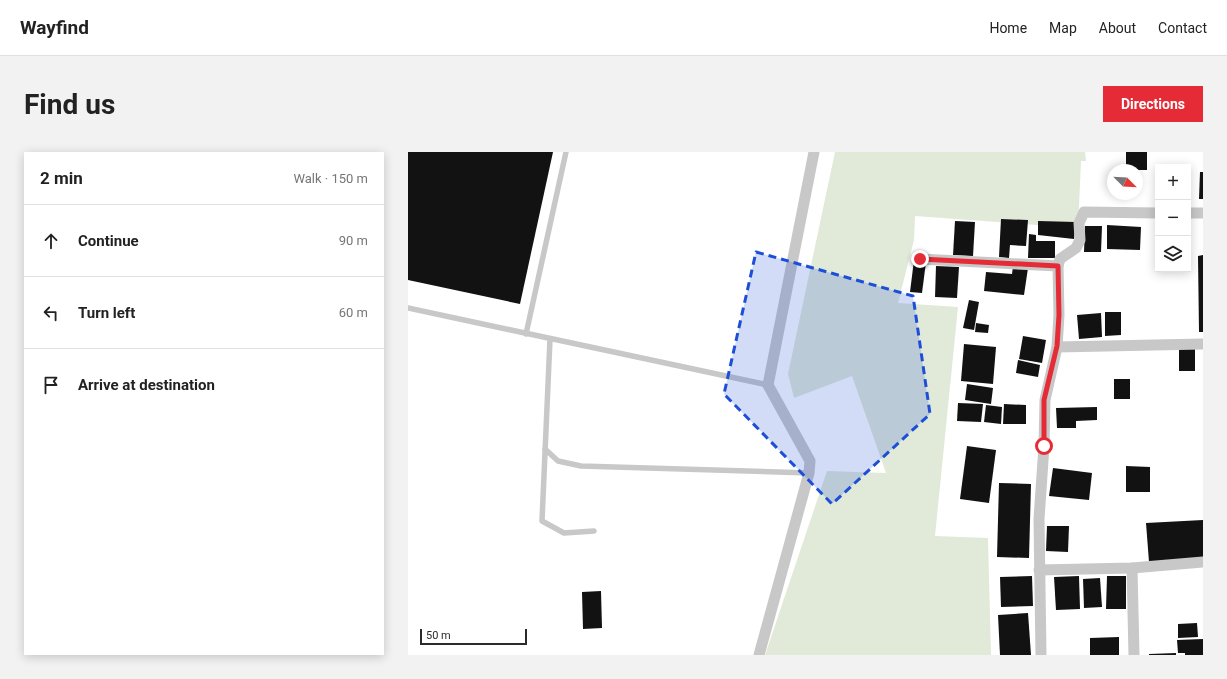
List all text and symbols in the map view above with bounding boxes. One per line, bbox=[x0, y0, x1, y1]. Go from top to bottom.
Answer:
text: Wayfind bbox=[20, 16, 89, 39]
text: Home bbox=[989, 20, 1027, 36]
text: Map bbox=[1049, 20, 1077, 36]
text: About bbox=[1099, 20, 1136, 36]
text: Contact bbox=[1158, 20, 1207, 36]
button: Directions bbox=[1103, 86, 1203, 122]
text: Find us bbox=[24, 88, 115, 121]
north arrow bbox=[1107, 164, 1143, 200]
map controls bbox=[1155, 164, 1191, 272]
button: + bbox=[1155, 164, 1191, 200]
text: 2 min bbox=[40, 168, 83, 188]
text: Walk · 150 m bbox=[293, 171, 368, 186]
button: − bbox=[1155, 200, 1191, 236]
icon: ahead bbox=[40, 230, 62, 252]
text: Continue bbox=[78, 232, 139, 250]
text: 90 m bbox=[339, 233, 368, 248]
button: layers bbox=[1155, 236, 1191, 272]
route end bbox=[911, 250, 929, 268]
icon: left bbox=[40, 302, 62, 324]
text: Turn left bbox=[78, 304, 135, 322]
text: 60 m bbox=[339, 305, 368, 320]
icon: arrive bbox=[40, 374, 62, 396]
text: Arrive at destination bbox=[78, 376, 215, 394]
route start bbox=[1035, 437, 1053, 455]
scale bar bbox=[420, 627, 527, 646]
text: 50 m bbox=[426, 629, 451, 642]

